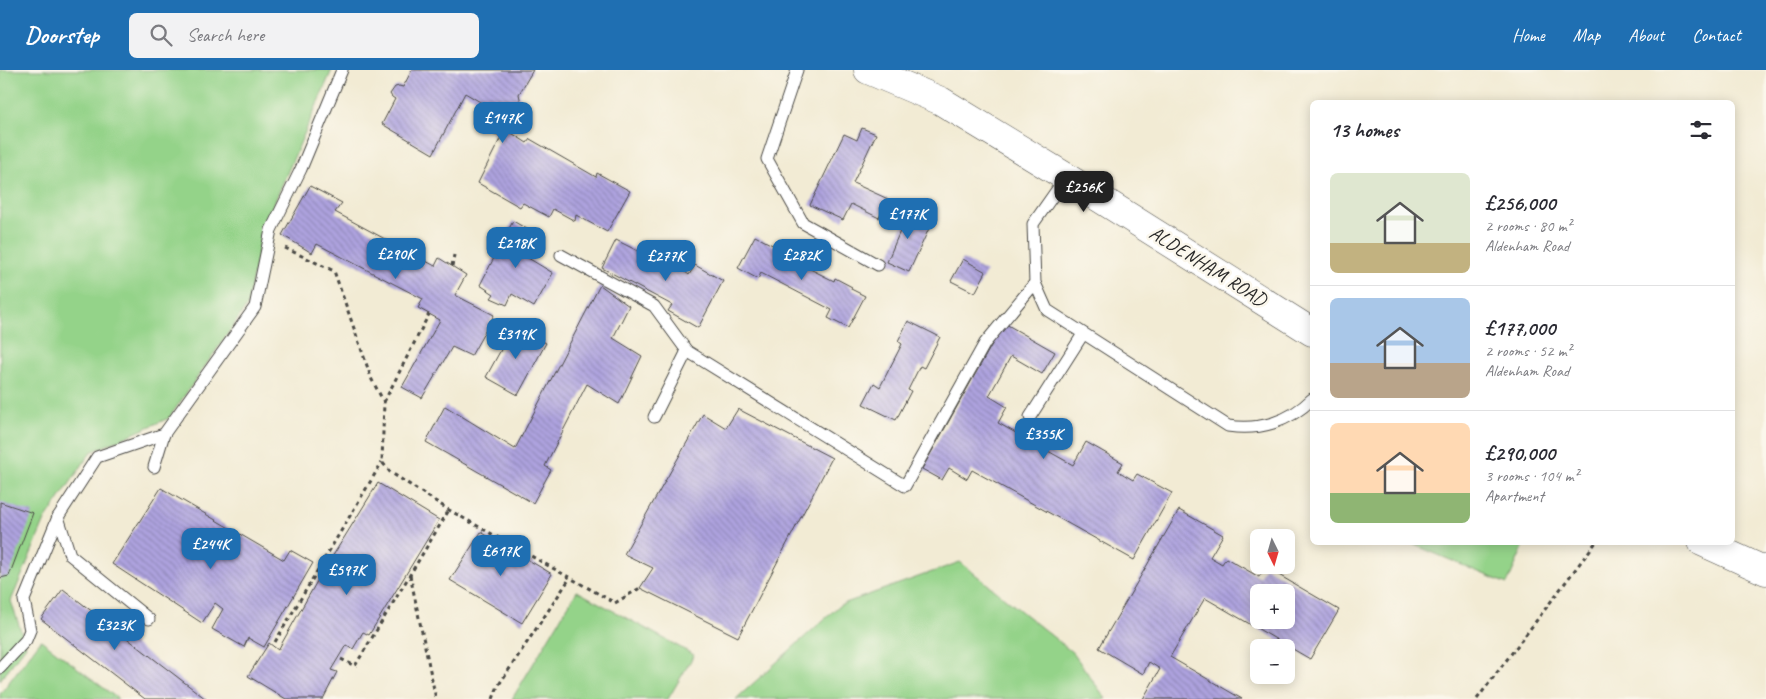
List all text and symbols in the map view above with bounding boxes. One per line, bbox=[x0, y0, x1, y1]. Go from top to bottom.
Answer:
search box bbox=[129, 13, 479, 58]
text: Doorstep bbox=[25, 20, 99, 50]
icon: search bbox=[147, 21, 175, 49]
text: Search here bbox=[187, 23, 264, 47]
text: Home bbox=[1512, 24, 1545, 46]
text: Map bbox=[1573, 24, 1600, 46]
text: About bbox=[1628, 24, 1664, 46]
text: Contact bbox=[1692, 24, 1741, 46]
pin: £147K bbox=[468, 102, 538, 144]
text: £147K bbox=[485, 108, 521, 128]
icon: filters bbox=[1687, 116, 1715, 144]
text: 13 homes bbox=[1330, 117, 1399, 143]
pin: £256K bbox=[1049, 170, 1119, 213]
text: £256K bbox=[1065, 177, 1103, 197]
text: £256,000 bbox=[1485, 190, 1555, 216]
icon: home bbox=[1370, 193, 1430, 253]
pin: £177K bbox=[873, 198, 943, 240]
text: £177K bbox=[890, 204, 926, 224]
text: 2 rooms · 80 m² bbox=[1485, 216, 1571, 236]
street label: ALDENHAM ROAD bbox=[1145, 220, 1272, 313]
pin: £218K bbox=[481, 226, 551, 269]
text: £218K bbox=[498, 233, 534, 253]
text: Aldenham Road bbox=[1485, 236, 1569, 256]
pin: £290K bbox=[361, 238, 431, 280]
pin: £282K bbox=[767, 238, 837, 281]
pin: £277K bbox=[631, 240, 701, 282]
text: £290K bbox=[378, 244, 414, 264]
text: £282K bbox=[784, 245, 820, 265]
text: £277K bbox=[648, 246, 684, 266]
text: £177,000 bbox=[1485, 315, 1555, 341]
pin: £319K bbox=[481, 318, 551, 360]
icon: home bbox=[1370, 318, 1430, 378]
text: £319K bbox=[498, 324, 534, 344]
text: 2 rooms · 52 m² bbox=[1485, 341, 1571, 361]
text: Aldenham Road bbox=[1485, 361, 1569, 381]
pin: £355K bbox=[1009, 418, 1079, 460]
text: £355K bbox=[1026, 424, 1062, 444]
text: £290,000 bbox=[1485, 440, 1555, 466]
icon: home bbox=[1370, 443, 1430, 503]
text: 3 rooms · 104 m² bbox=[1485, 466, 1579, 486]
text: Apartment bbox=[1485, 486, 1544, 506]
pin: £244K bbox=[176, 528, 246, 570]
north arrow bbox=[1250, 529, 1295, 574]
map controls bbox=[1250, 529, 1295, 684]
text: £244K bbox=[193, 534, 229, 554]
pin: £617K bbox=[466, 534, 536, 577]
text: £617K bbox=[482, 541, 520, 561]
pin: £597K bbox=[312, 554, 382, 596]
text: £597K bbox=[329, 560, 365, 580]
button: + bbox=[1250, 584, 1295, 629]
pin: £323K bbox=[80, 608, 150, 651]
text: £323K bbox=[97, 615, 133, 635]
button: − bbox=[1250, 639, 1295, 684]

